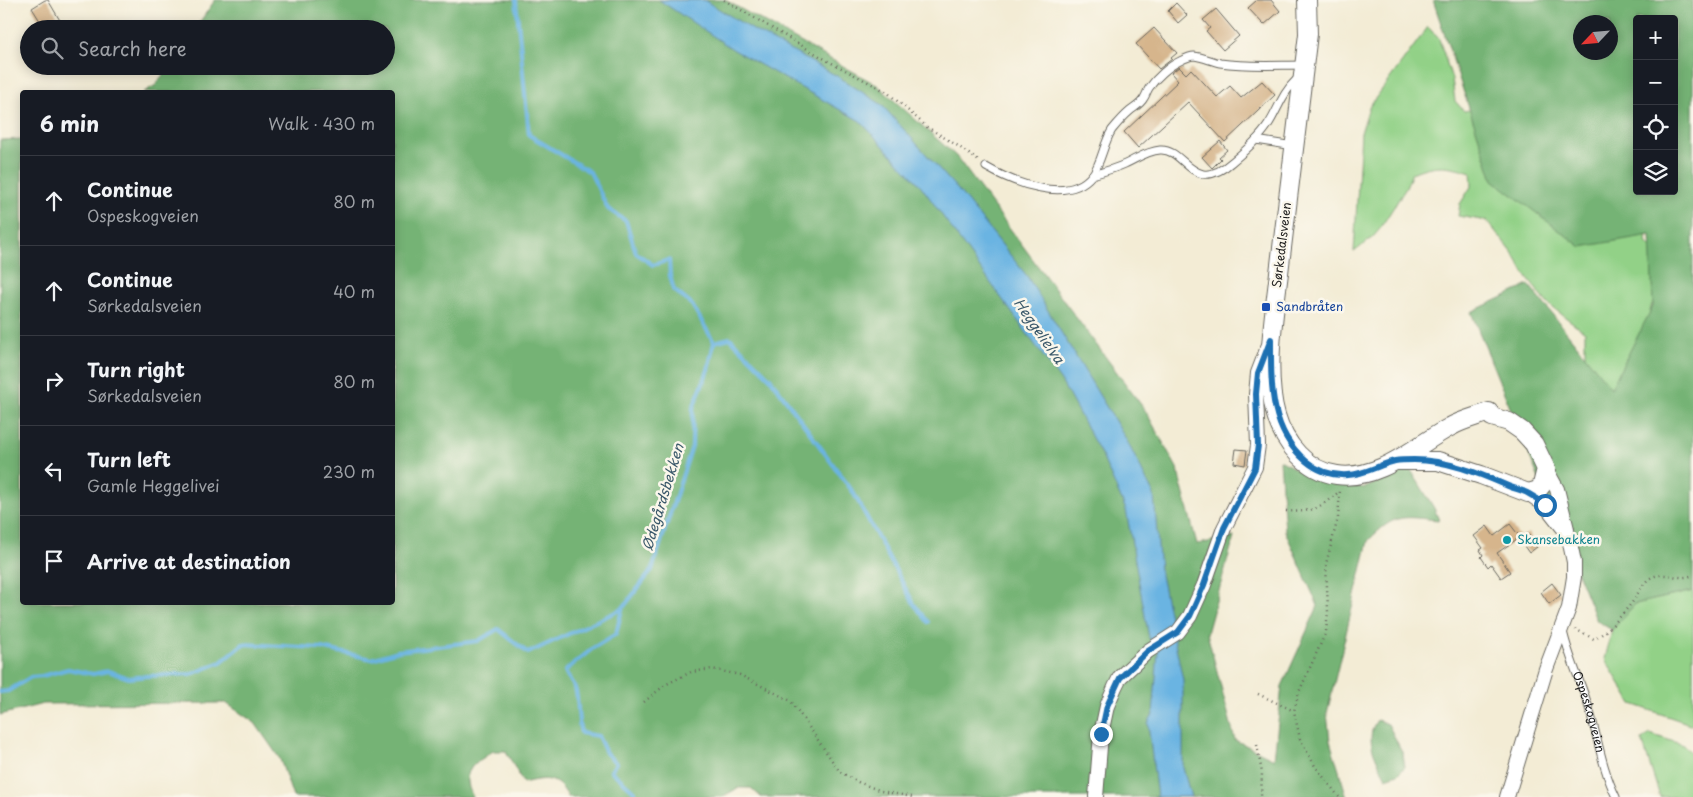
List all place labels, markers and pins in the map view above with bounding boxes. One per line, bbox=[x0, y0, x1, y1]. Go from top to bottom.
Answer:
place label: Sandbråten bbox=[1276, 297, 1343, 315]
marker: Sandbråten bbox=[1260, 301, 1272, 313]
place label: Skansebakken bbox=[1517, 530, 1600, 548]
marker: Skansebakken bbox=[1501, 534, 1513, 546]

